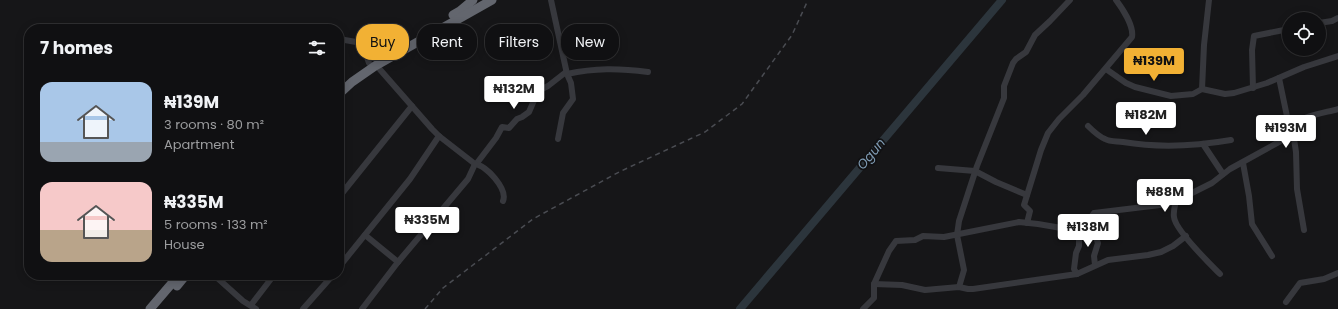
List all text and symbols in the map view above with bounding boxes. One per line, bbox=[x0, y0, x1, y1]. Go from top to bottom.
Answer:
map controls bbox=[1282, 12, 1326, 56]
button: locate bbox=[1282, 12, 1326, 56]
chip: Buy bbox=[356, 24, 409, 60]
chip: Rent bbox=[417, 24, 477, 60]
chip: Filters bbox=[485, 24, 553, 60]
chip: New bbox=[561, 24, 619, 60]
text: 7 homes bbox=[40, 36, 113, 60]
icon: filters bbox=[306, 37, 328, 59]
pin: ₦139M bbox=[1126, 48, 1182, 82]
text: ₦139M bbox=[1133, 51, 1175, 70]
pin: ₦132M bbox=[486, 76, 542, 110]
text: ₦132M bbox=[493, 79, 535, 98]
text: ₦139M bbox=[164, 90, 219, 114]
icon: home bbox=[72, 98, 120, 146]
pin: ₦182M bbox=[1118, 102, 1174, 136]
text: ₦182M bbox=[1125, 105, 1167, 124]
text: 3 rooms · 80 m² bbox=[164, 115, 264, 134]
pin: ₦193M bbox=[1258, 115, 1314, 149]
text: ₦193M bbox=[1265, 118, 1307, 137]
water label: Ogun bbox=[852, 134, 890, 174]
text: Apartment bbox=[164, 135, 234, 154]
pin: ₦88M bbox=[1141, 179, 1189, 213]
text: ₦88M bbox=[1146, 182, 1184, 201]
text: ₦335M bbox=[164, 190, 224, 214]
icon: home bbox=[72, 198, 120, 246]
pin: ₦335M bbox=[399, 207, 455, 241]
text: ₦335M bbox=[404, 210, 450, 229]
pin: ₦138M bbox=[1060, 214, 1116, 248]
text: 5 rooms · 133 m² bbox=[164, 215, 268, 234]
text: ₦138M bbox=[1067, 217, 1109, 236]
text: House bbox=[164, 235, 204, 254]

